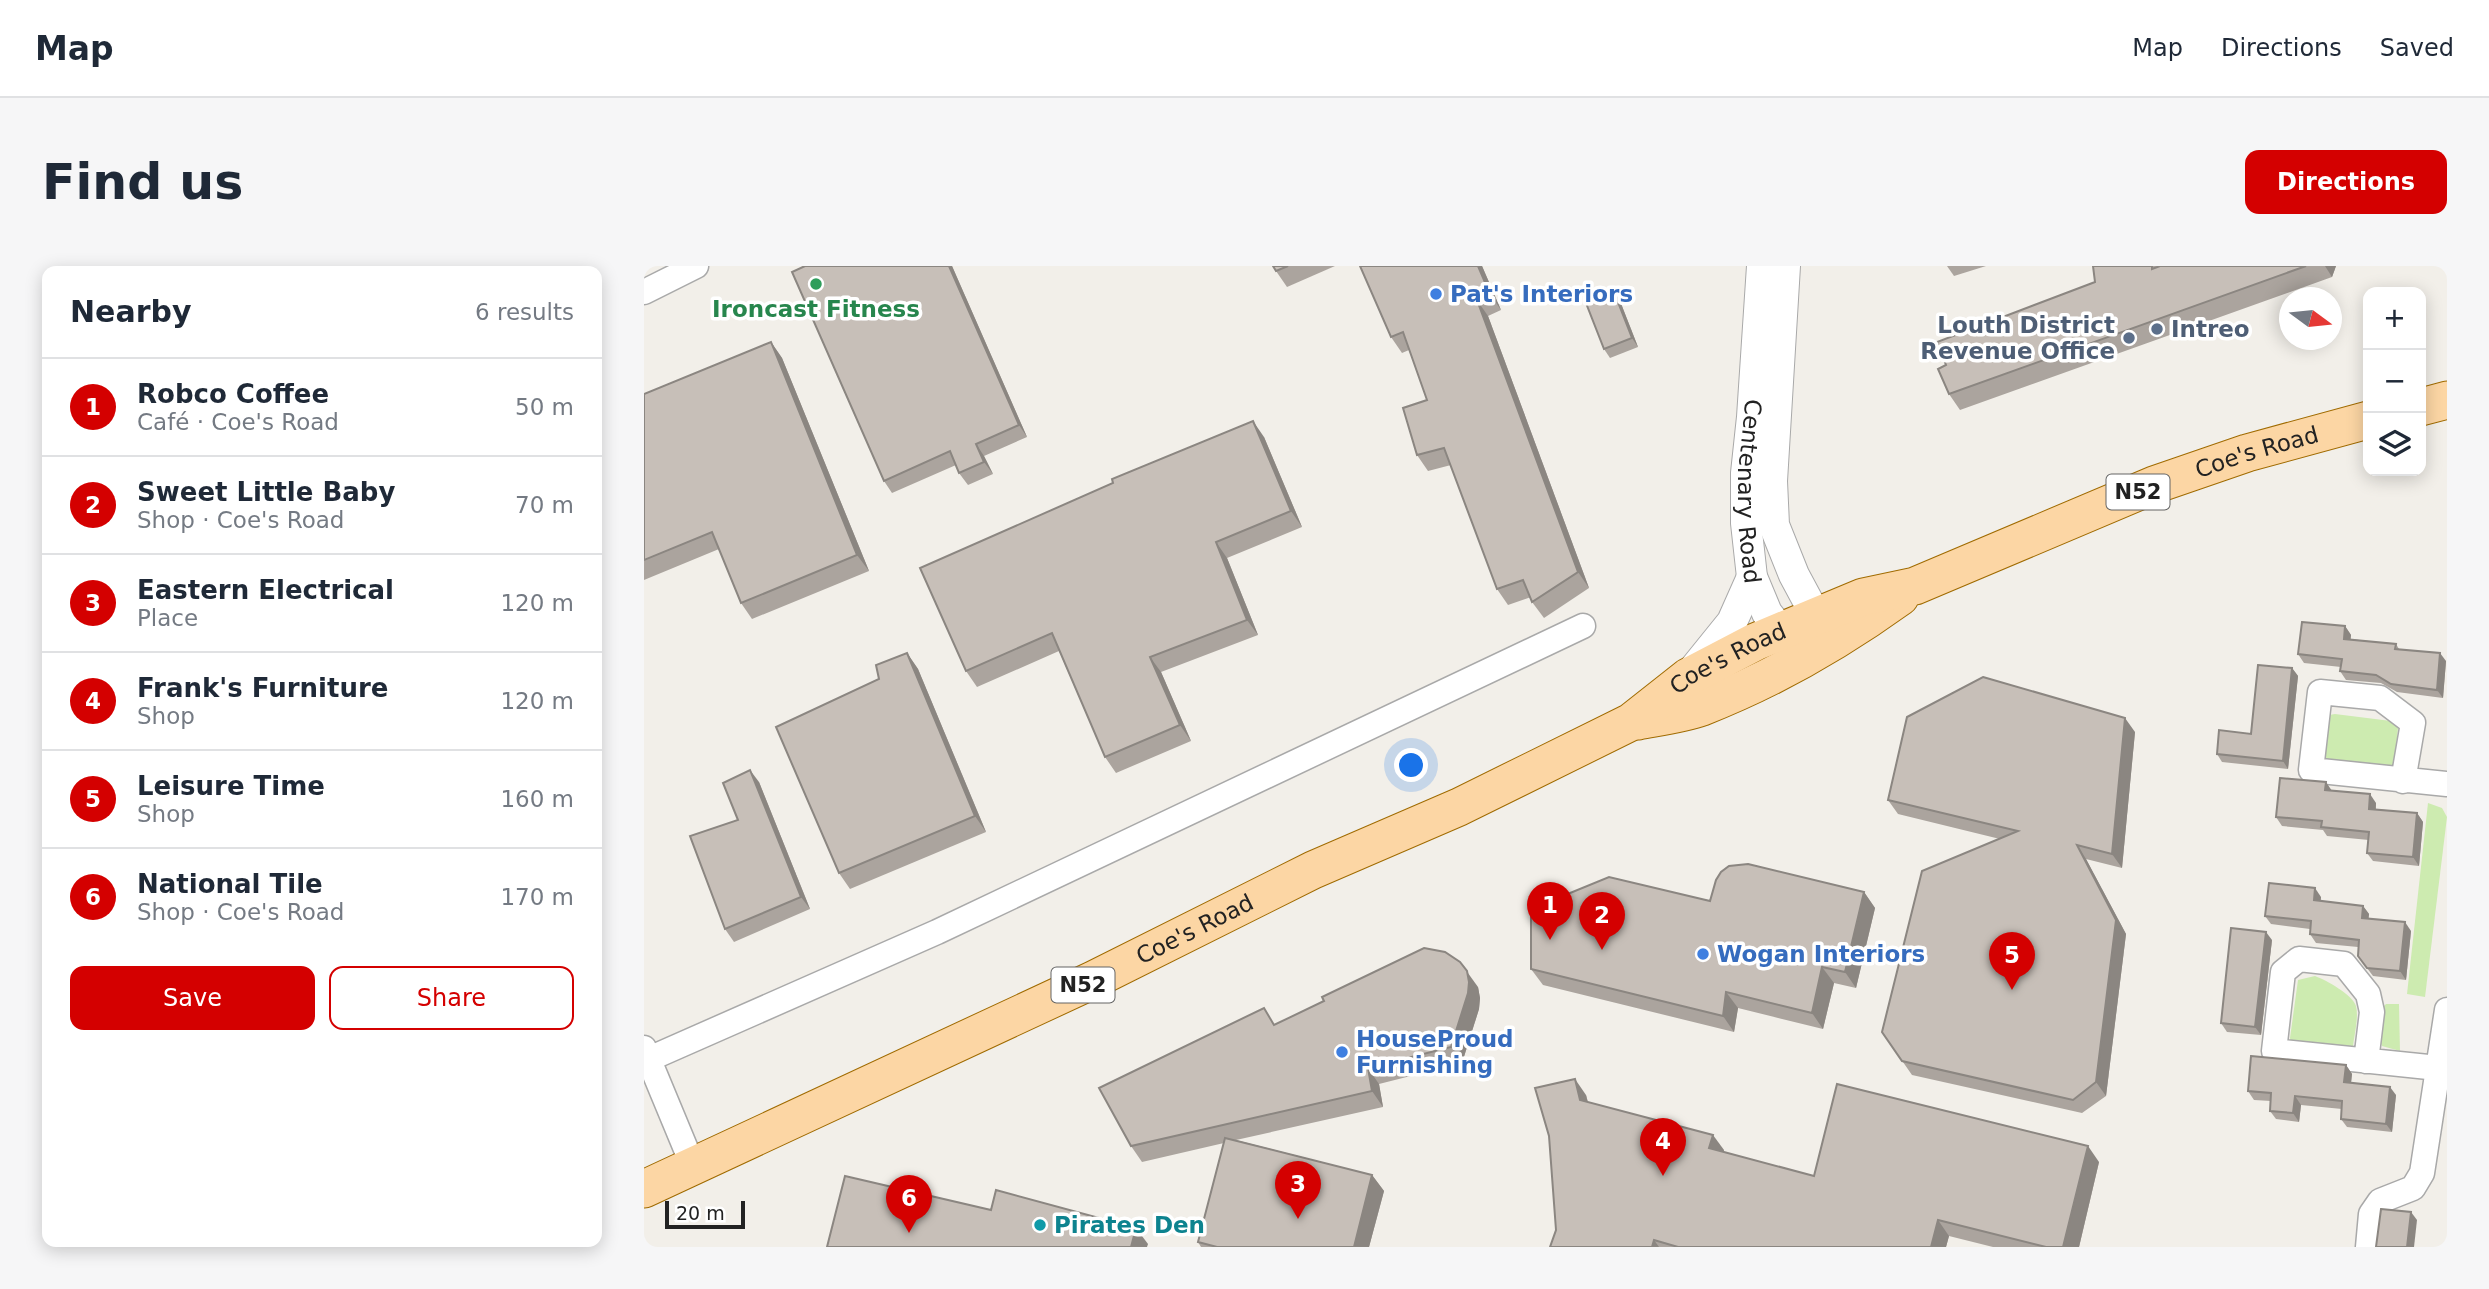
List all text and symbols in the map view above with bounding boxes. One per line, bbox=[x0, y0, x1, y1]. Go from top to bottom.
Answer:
text: Map bbox=[35, 29, 114, 68]
text: Map bbox=[2132, 34, 2183, 62]
text: Directions bbox=[2221, 34, 2342, 62]
text: Saved bbox=[2380, 34, 2454, 62]
button: Directions bbox=[2245, 150, 2447, 214]
text: Find us bbox=[42, 154, 243, 211]
marker: Ironcast Fitness bbox=[808, 276, 824, 292]
place label: Pat's Interiors bbox=[1450, 281, 1633, 307]
marker: Pat's Interiors bbox=[1428, 286, 1444, 302]
north arrow bbox=[2279, 287, 2342, 350]
map controls bbox=[2363, 287, 2426, 476]
button: + bbox=[2363, 287, 2426, 350]
text: Nearby bbox=[70, 294, 192, 329]
place label: Ironcast Fitness bbox=[712, 296, 920, 322]
text: 6 results bbox=[475, 299, 574, 325]
place label: Louth District Revenue Office bbox=[1920, 312, 2115, 364]
place label: Intreo bbox=[2171, 316, 2250, 342]
marker: Intreo bbox=[2149, 321, 2165, 337]
marker: Louth District Revenue Office bbox=[2121, 330, 2137, 346]
button: − bbox=[2363, 350, 2426, 413]
text: Robco Coffee bbox=[137, 379, 329, 409]
text: 1 bbox=[85, 394, 101, 420]
text: 50 m bbox=[515, 394, 574, 420]
street label: Centenary Road bbox=[1733, 398, 1766, 585]
text: Café · Coe's Road bbox=[137, 409, 339, 435]
button: layers bbox=[2363, 413, 2426, 476]
street label: Coe's Road bbox=[2192, 421, 2321, 483]
road number: N52 bbox=[2106, 474, 2170, 510]
text: Sweet Little Baby bbox=[137, 477, 395, 507]
text: 2 bbox=[85, 492, 101, 518]
text: 70 m bbox=[515, 492, 574, 518]
text: Shop · Coe's Road bbox=[137, 507, 344, 533]
text: Eastern Electrical bbox=[137, 575, 394, 605]
text: 3 bbox=[85, 590, 101, 616]
text: 120 m bbox=[500, 590, 574, 616]
text: Place bbox=[137, 605, 198, 631]
street label: Coe's Road bbox=[1665, 617, 1790, 699]
text: Frank's Furniture bbox=[137, 673, 388, 703]
text: 4 bbox=[85, 688, 101, 714]
text: 120 m bbox=[500, 688, 574, 714]
text: Shop bbox=[137, 703, 195, 729]
your location bbox=[1394, 748, 1428, 782]
text: Leisure Time bbox=[137, 771, 325, 801]
text: 5 bbox=[85, 786, 101, 812]
text: 160 m bbox=[500, 786, 574, 812]
text: Shop bbox=[137, 801, 195, 827]
text: National Tile bbox=[137, 869, 323, 899]
pin: 1 bbox=[1527, 882, 1573, 940]
text: 6 bbox=[85, 884, 101, 910]
text: 170 m bbox=[500, 884, 574, 910]
street label: Coe's Road bbox=[1132, 889, 1258, 969]
pin: 2 bbox=[1579, 892, 1625, 950]
text: Shop · Coe's Road bbox=[137, 899, 344, 925]
pin: 5 bbox=[1989, 932, 2035, 990]
place label: Wogan Interiors bbox=[1717, 941, 1925, 967]
marker: Wogan Interiors bbox=[1695, 946, 1711, 962]
button: Save bbox=[70, 966, 315, 1030]
button: Share bbox=[329, 966, 574, 1030]
road number: N52 bbox=[1052, 968, 1115, 1002]
place label: HouseProud Furnishing bbox=[1356, 1026, 1514, 1078]
marker: HouseProud Furnishing bbox=[1334, 1044, 1350, 1060]
pin: 4 bbox=[1640, 1118, 1686, 1176]
pin: 3 bbox=[1275, 1161, 1321, 1219]
pin: 6 bbox=[886, 1175, 932, 1233]
scale bar bbox=[665, 1198, 746, 1230]
text: 20 m bbox=[676, 1202, 725, 1224]
place label: Pirates Den bbox=[1054, 1212, 1205, 1238]
marker: Pirates Den bbox=[1032, 1217, 1048, 1233]

